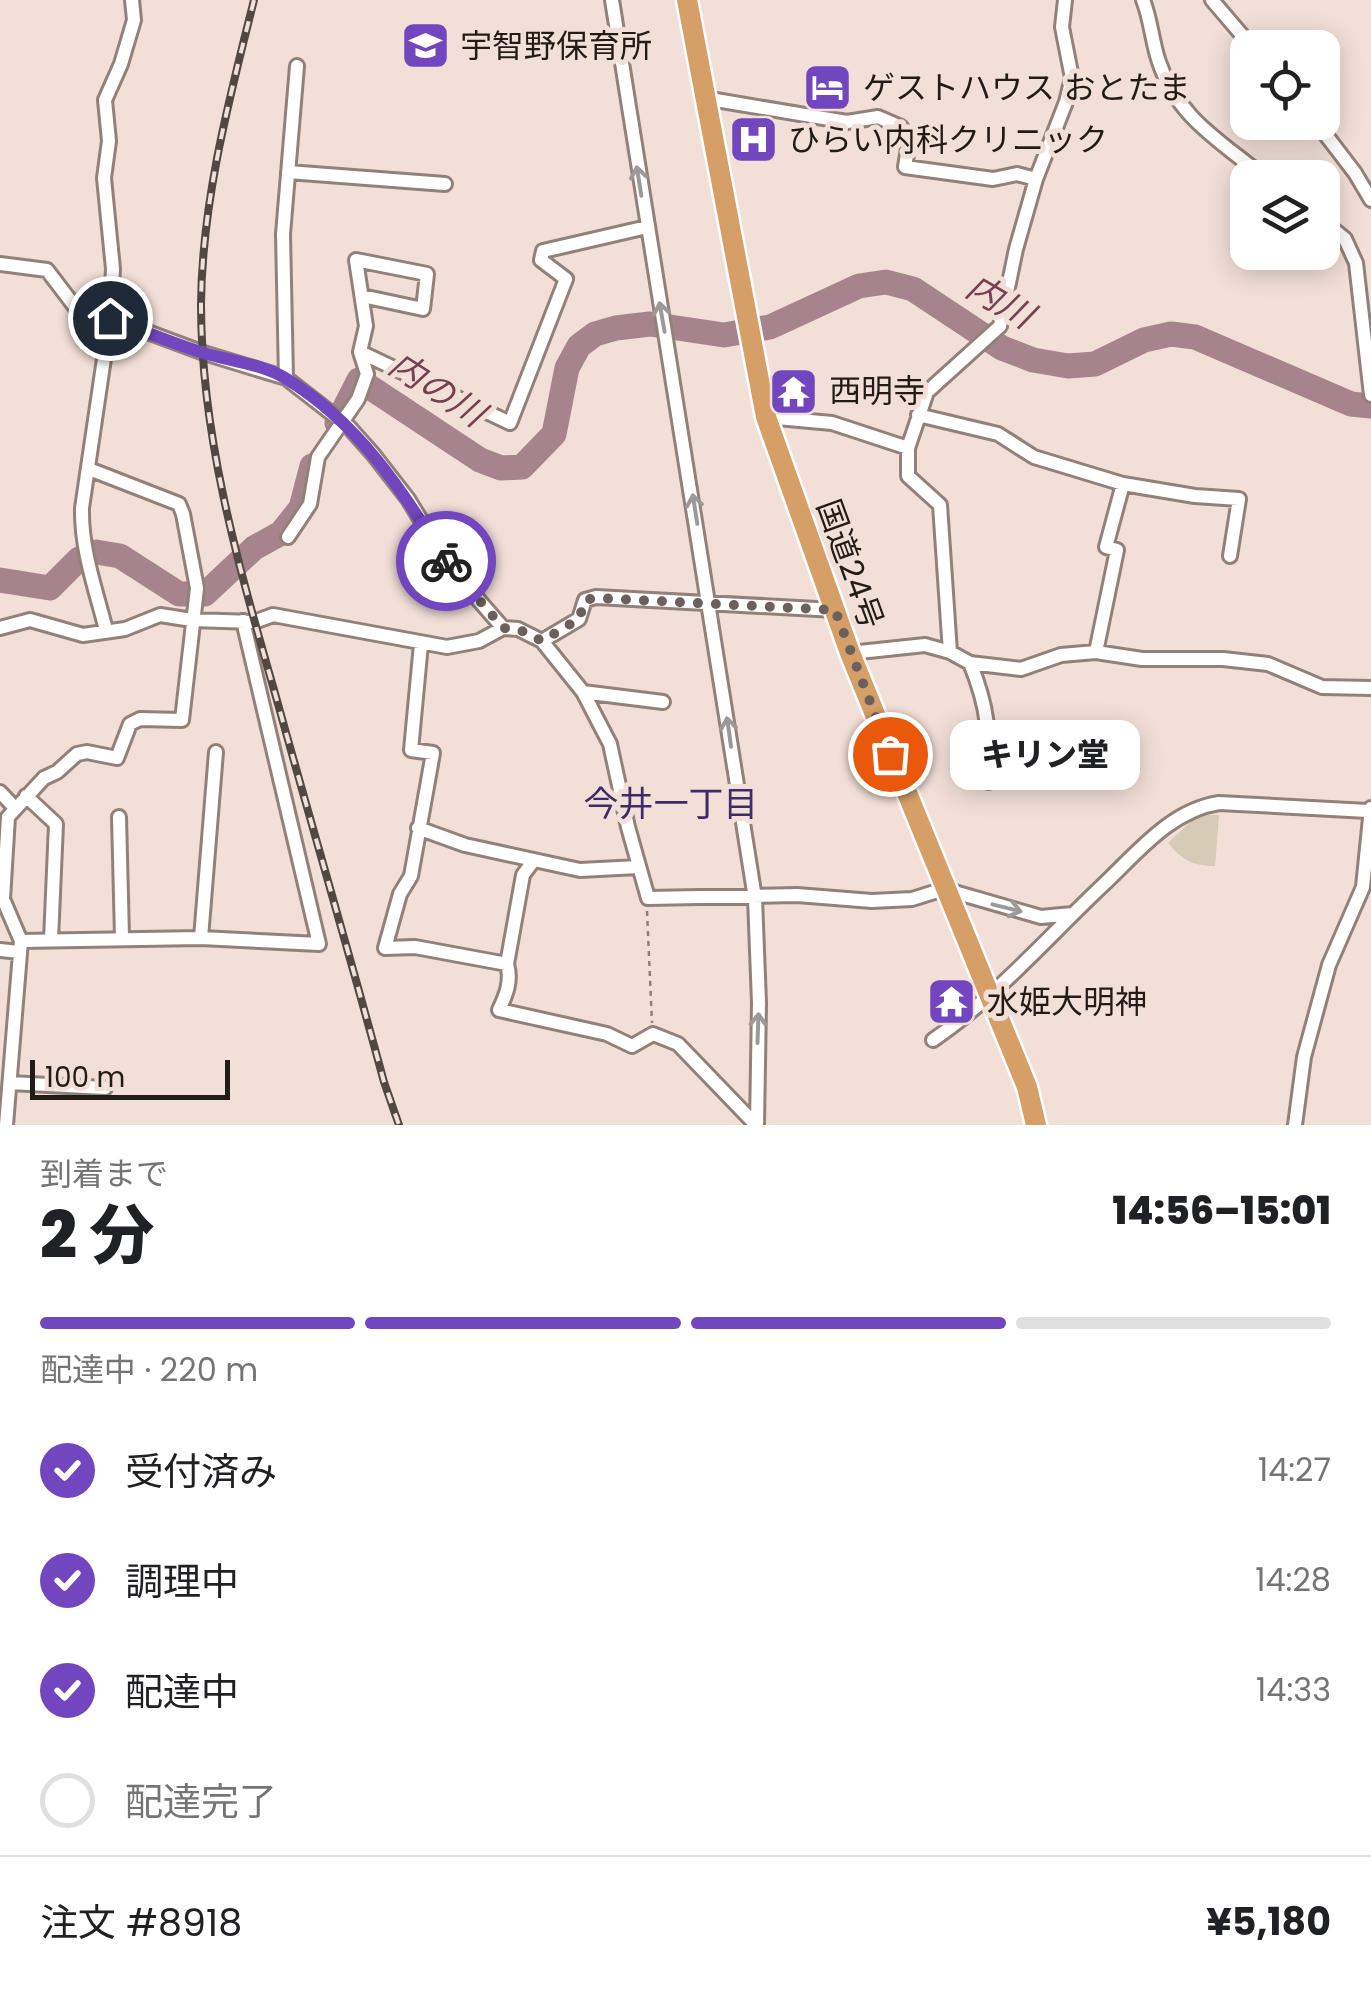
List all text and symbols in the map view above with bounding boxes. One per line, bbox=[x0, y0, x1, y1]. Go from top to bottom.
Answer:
school or university icon: 宇智野保育所 bbox=[399, 20, 451, 72]
place label: 宇智野保育所 bbox=[460, 23, 652, 68]
map controls bbox=[1230, 30, 1340, 270]
button: locate bbox=[1230, 30, 1340, 140]
hotel icon: ゲストハウス おとたま bbox=[802, 62, 854, 114]
place label: ゲストハウス おとたま bbox=[863, 65, 1191, 110]
hospital icon: ひらい内科クリニック bbox=[727, 114, 779, 166]
place label: ひらい内科クリニック bbox=[788, 117, 1108, 162]
button: layers bbox=[1230, 160, 1340, 270]
one-way arrow bbox=[629, 165, 648, 198]
water label: 内川 bbox=[958, 262, 1046, 341]
pin bbox=[68, 276, 153, 361]
icon: home bbox=[83, 291, 138, 346]
one-way arrow bbox=[652, 302, 671, 334]
water label: 内の川 bbox=[380, 339, 498, 440]
temple icon: 西明寺 bbox=[768, 365, 820, 417]
place label: 西明寺 bbox=[829, 368, 925, 413]
street label: 国道24号 bbox=[806, 493, 895, 635]
one-way arrow bbox=[685, 494, 704, 526]
courier bbox=[396, 511, 496, 611]
icon: bike bbox=[419, 534, 474, 589]
pin bbox=[848, 712, 933, 797]
one-way arrow bbox=[720, 717, 738, 749]
callout: キリン堂 bbox=[950, 719, 1140, 789]
icon: bag bbox=[863, 727, 918, 782]
text: キリン堂 bbox=[981, 732, 1109, 777]
district label: 今井一丁目 bbox=[583, 779, 759, 828]
one-way arrow bbox=[991, 900, 1023, 919]
temple icon: 水姫大明神 bbox=[926, 976, 978, 1028]
place label: 水姫大明神 bbox=[987, 979, 1147, 1024]
one-way arrow bbox=[749, 1012, 768, 1044]
scale bar bbox=[30, 1055, 230, 1100]
text: 100 m bbox=[45, 1058, 125, 1097]
text: 到着まで bbox=[40, 1151, 168, 1196]
text: 14:56–15:01 bbox=[1113, 1184, 1331, 1237]
text: 2 分 bbox=[40, 1190, 154, 1281]
text: 配達中 · 220 m bbox=[40, 1347, 258, 1392]
icon: check bbox=[40, 1443, 95, 1498]
text: 受付済み bbox=[125, 1445, 277, 1498]
text: 14:27 bbox=[1258, 1447, 1331, 1492]
icon: check bbox=[40, 1553, 95, 1608]
text: 調理中 bbox=[125, 1555, 239, 1608]
text: 14:28 bbox=[1255, 1557, 1331, 1602]
icon: check bbox=[40, 1663, 95, 1718]
text: 配達中 bbox=[125, 1665, 239, 1718]
text: 14:33 bbox=[1256, 1667, 1331, 1712]
text: 配達完了 bbox=[125, 1775, 277, 1828]
text: ¥5,180 bbox=[1206, 1895, 1331, 1948]
text: 注文 #8918 bbox=[40, 1896, 242, 1949]

